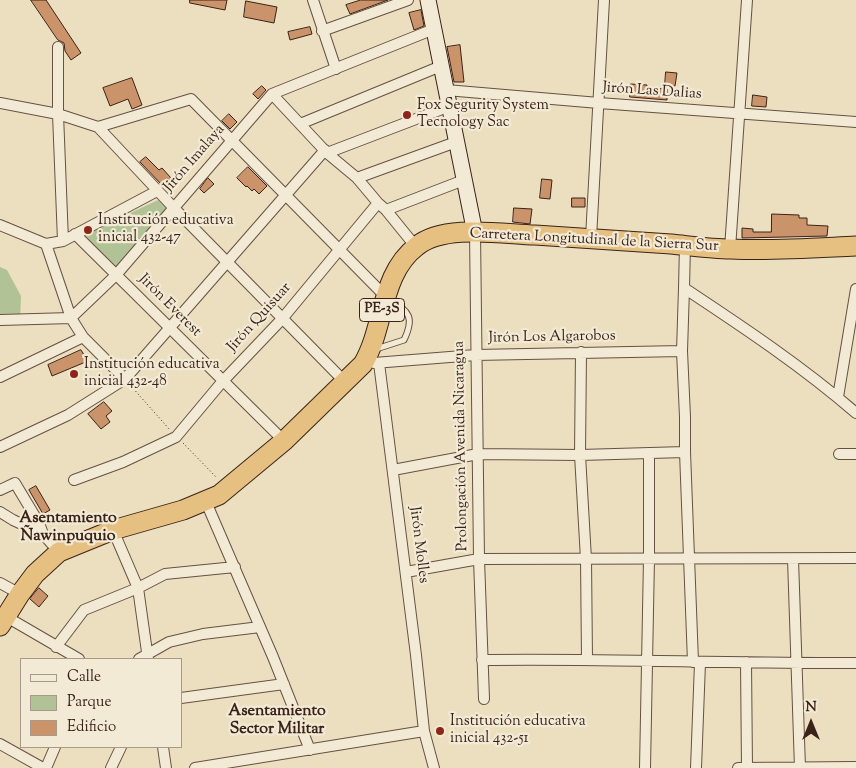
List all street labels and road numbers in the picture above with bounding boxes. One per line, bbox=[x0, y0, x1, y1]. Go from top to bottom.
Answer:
street label: Jirón Las Dalias bbox=[602, 80, 702, 104]
street label: Jirón Imalaya bbox=[161, 121, 229, 197]
street label: Carretera Longitudinal de la Sierra Sur bbox=[469, 225, 719, 257]
street label: Jirón Everest bbox=[134, 271, 204, 341]
street label: Jirón Quisuar bbox=[224, 280, 296, 356]
road number: PE-3S bbox=[360, 298, 404, 322]
street label: Jirón Los Algarobos bbox=[488, 328, 616, 348]
street label: Prolongación Avenida Nicaragua bbox=[451, 341, 473, 551]
street label: Jirón Molles bbox=[404, 506, 432, 584]

